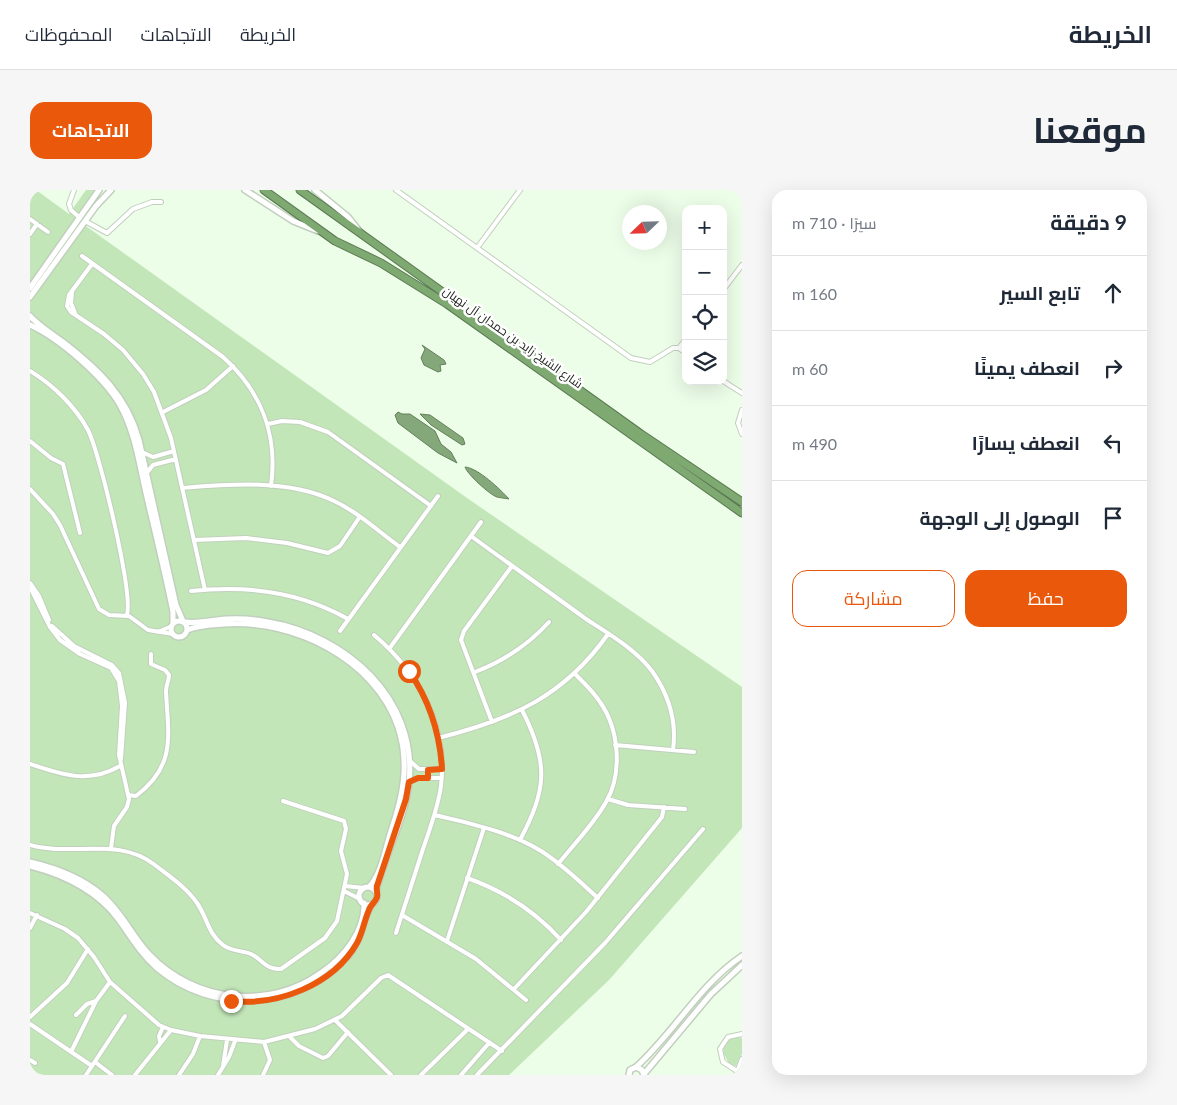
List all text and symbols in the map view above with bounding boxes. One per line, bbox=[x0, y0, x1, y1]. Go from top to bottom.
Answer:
text: الخريطة bbox=[1069, 19, 1152, 48]
text: المحفوظات bbox=[25, 23, 113, 45]
text: الاتجاهات bbox=[141, 23, 212, 45]
text: الخريطة bbox=[240, 23, 296, 45]
button: الاتجاهات bbox=[30, 102, 152, 159]
text: موقعنا bbox=[1033, 108, 1147, 150]
north arrow bbox=[622, 205, 667, 250]
map controls bbox=[682, 205, 727, 385]
button: + bbox=[682, 205, 727, 250]
text: 9 دقيقة bbox=[1050, 209, 1127, 234]
text: سيرًا · 710 m bbox=[792, 213, 877, 232]
button: − bbox=[682, 250, 727, 295]
icon: ahead bbox=[1099, 279, 1127, 307]
text: تابع السير bbox=[1000, 281, 1080, 304]
street label: شارع الشيخ زايد بن حمدان آل نهيان bbox=[440, 283, 586, 392]
text: 160 m bbox=[792, 284, 837, 303]
button: locate bbox=[682, 295, 727, 340]
button: layers bbox=[682, 340, 727, 385]
icon: right bbox=[1099, 354, 1127, 382]
text: انعطف يمينًا bbox=[974, 356, 1080, 379]
text: 60 m bbox=[792, 359, 828, 378]
icon: left bbox=[1099, 429, 1127, 457]
text: انعطف يسارًا bbox=[972, 431, 1080, 454]
text: 490 m bbox=[792, 434, 837, 453]
icon: arrive bbox=[1099, 504, 1127, 532]
text: الوصول إلى الوجهة bbox=[919, 506, 1080, 529]
button: مشاركة bbox=[792, 570, 955, 627]
button: حفظ bbox=[965, 570, 1127, 627]
route start bbox=[398, 660, 421, 683]
route end bbox=[220, 990, 243, 1013]

